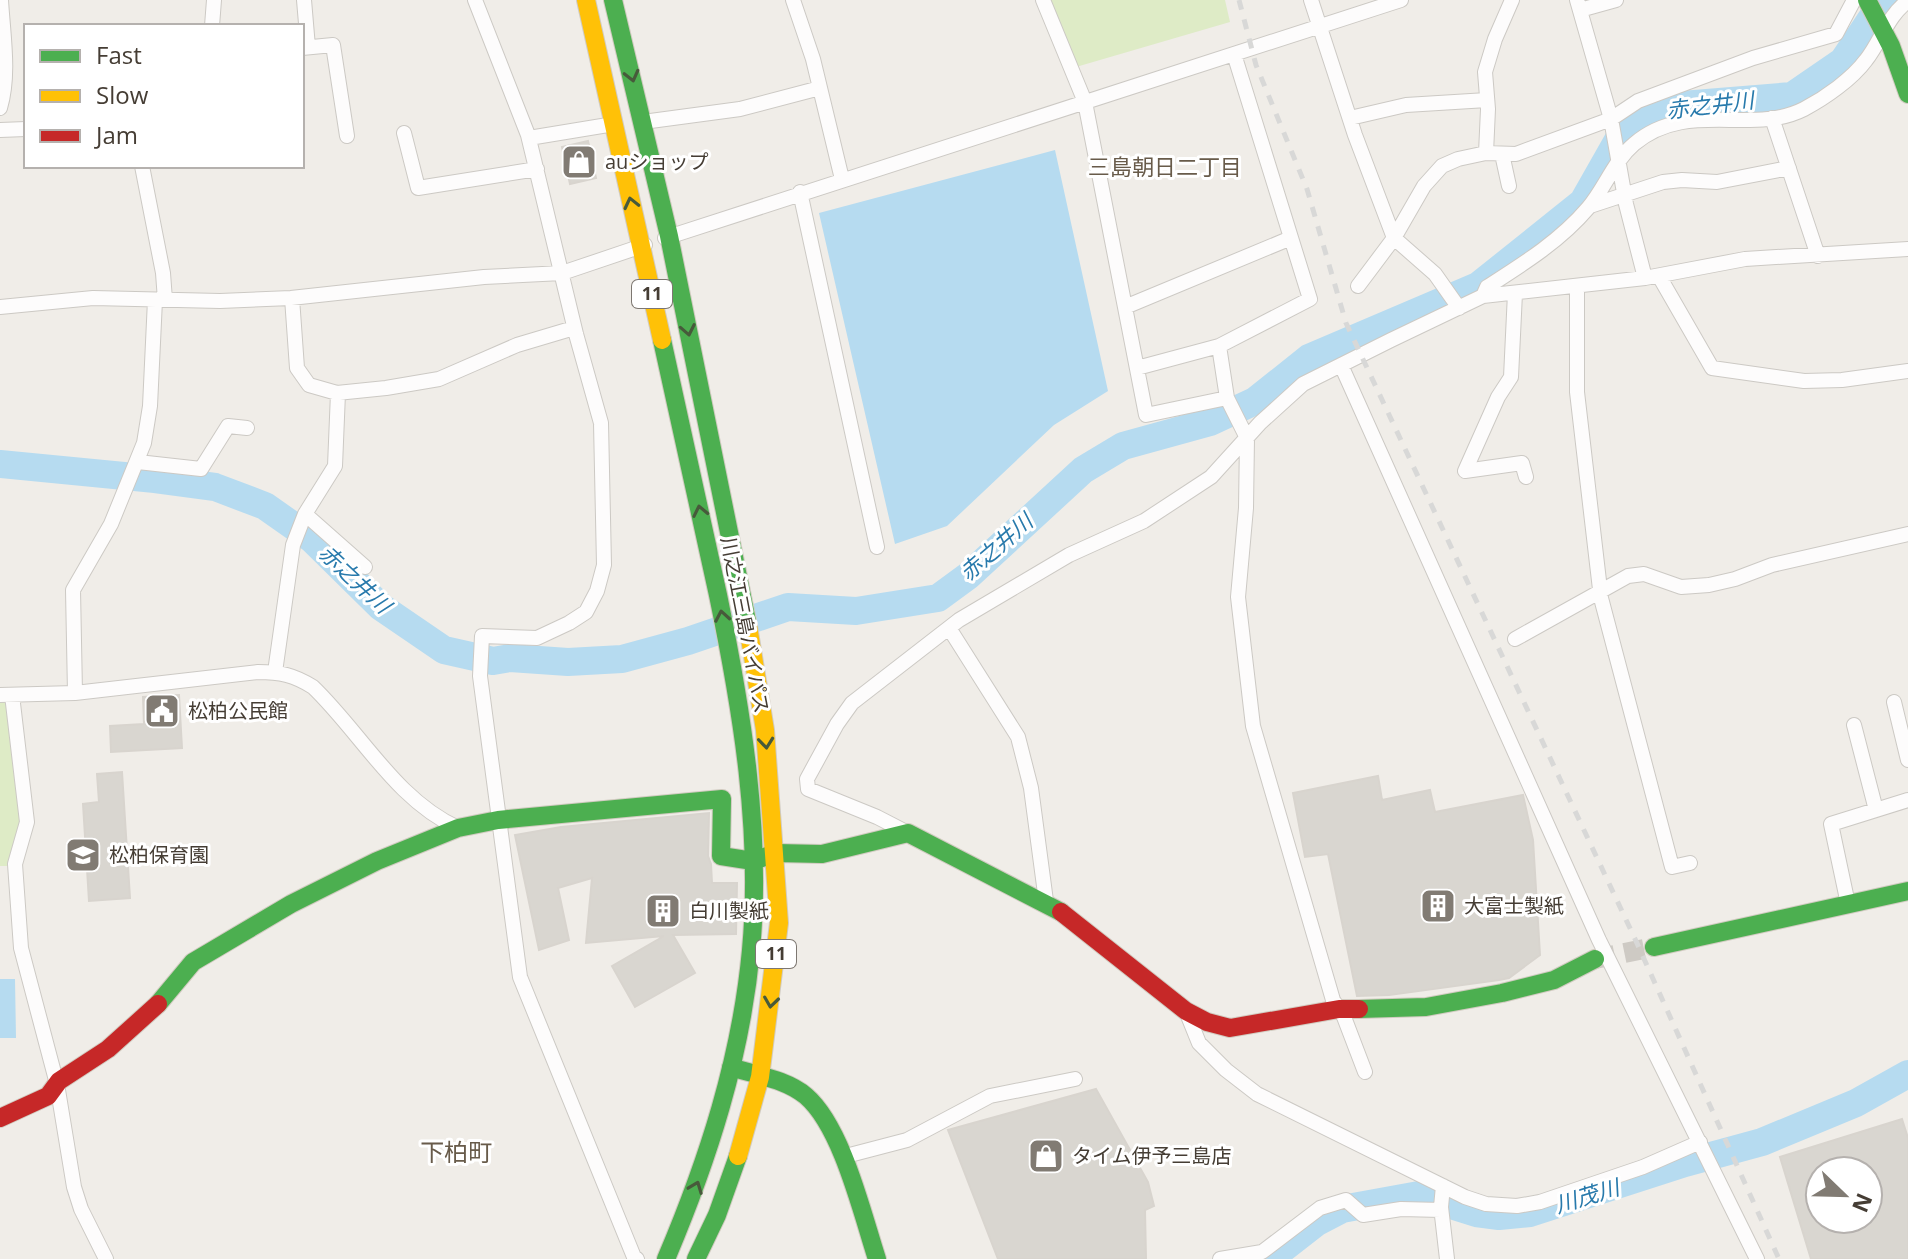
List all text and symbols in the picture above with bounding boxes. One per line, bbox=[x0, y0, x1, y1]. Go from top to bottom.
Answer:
legend bbox=[24, 24, 304, 168]
text: Fast bbox=[96, 38, 142, 71]
one-way arrow bbox=[622, 68, 639, 82]
text: Slow bbox=[96, 78, 149, 111]
water label: 赤之井川 bbox=[1664, 84, 1757, 124]
text: Jam bbox=[94, 118, 138, 151]
shop icon: auショップ bbox=[560, 143, 598, 181]
place label: auショップ bbox=[605, 148, 708, 175]
district label: 三島朝日二丁目 bbox=[1088, 151, 1242, 181]
one-way arrow bbox=[624, 196, 641, 210]
road number: 11 bbox=[632, 280, 672, 308]
one-way arrow bbox=[679, 322, 696, 336]
one-way arrow bbox=[692, 505, 709, 519]
water label: 赤之井川 bbox=[952, 505, 1040, 586]
street label: 川之江三島バイパス bbox=[715, 534, 776, 716]
water label: 赤之井川 bbox=[313, 537, 400, 621]
one-way arrow bbox=[714, 609, 731, 623]
public building icon: 松柏公民館 bbox=[143, 692, 181, 730]
place label: 松柏公民館 bbox=[188, 697, 288, 724]
one-way arrow bbox=[758, 737, 775, 750]
school or university icon: 松柏保育園 bbox=[64, 836, 102, 874]
place label: 松柏保育園 bbox=[109, 841, 209, 868]
building icon: 大富士製紙 bbox=[1419, 887, 1457, 925]
building icon: 白川製紙 bbox=[644, 892, 682, 930]
place label: 大富士製紙 bbox=[1464, 892, 1564, 919]
place label: 白川製紙 bbox=[689, 897, 769, 924]
road number: 11 bbox=[756, 940, 796, 968]
one-way arrow bbox=[762, 996, 779, 1009]
district label: 下柏町 bbox=[420, 1135, 492, 1168]
shop icon: タイム伊予三島店 bbox=[1027, 1137, 1065, 1175]
place label: タイム伊予三島店 bbox=[1072, 1142, 1232, 1169]
north arrow bbox=[1804, 1155, 1884, 1235]
water label: 川茂川 bbox=[1551, 1170, 1625, 1219]
one-way arrow bbox=[686, 1181, 703, 1195]
text: N bbox=[1846, 1189, 1881, 1217]

